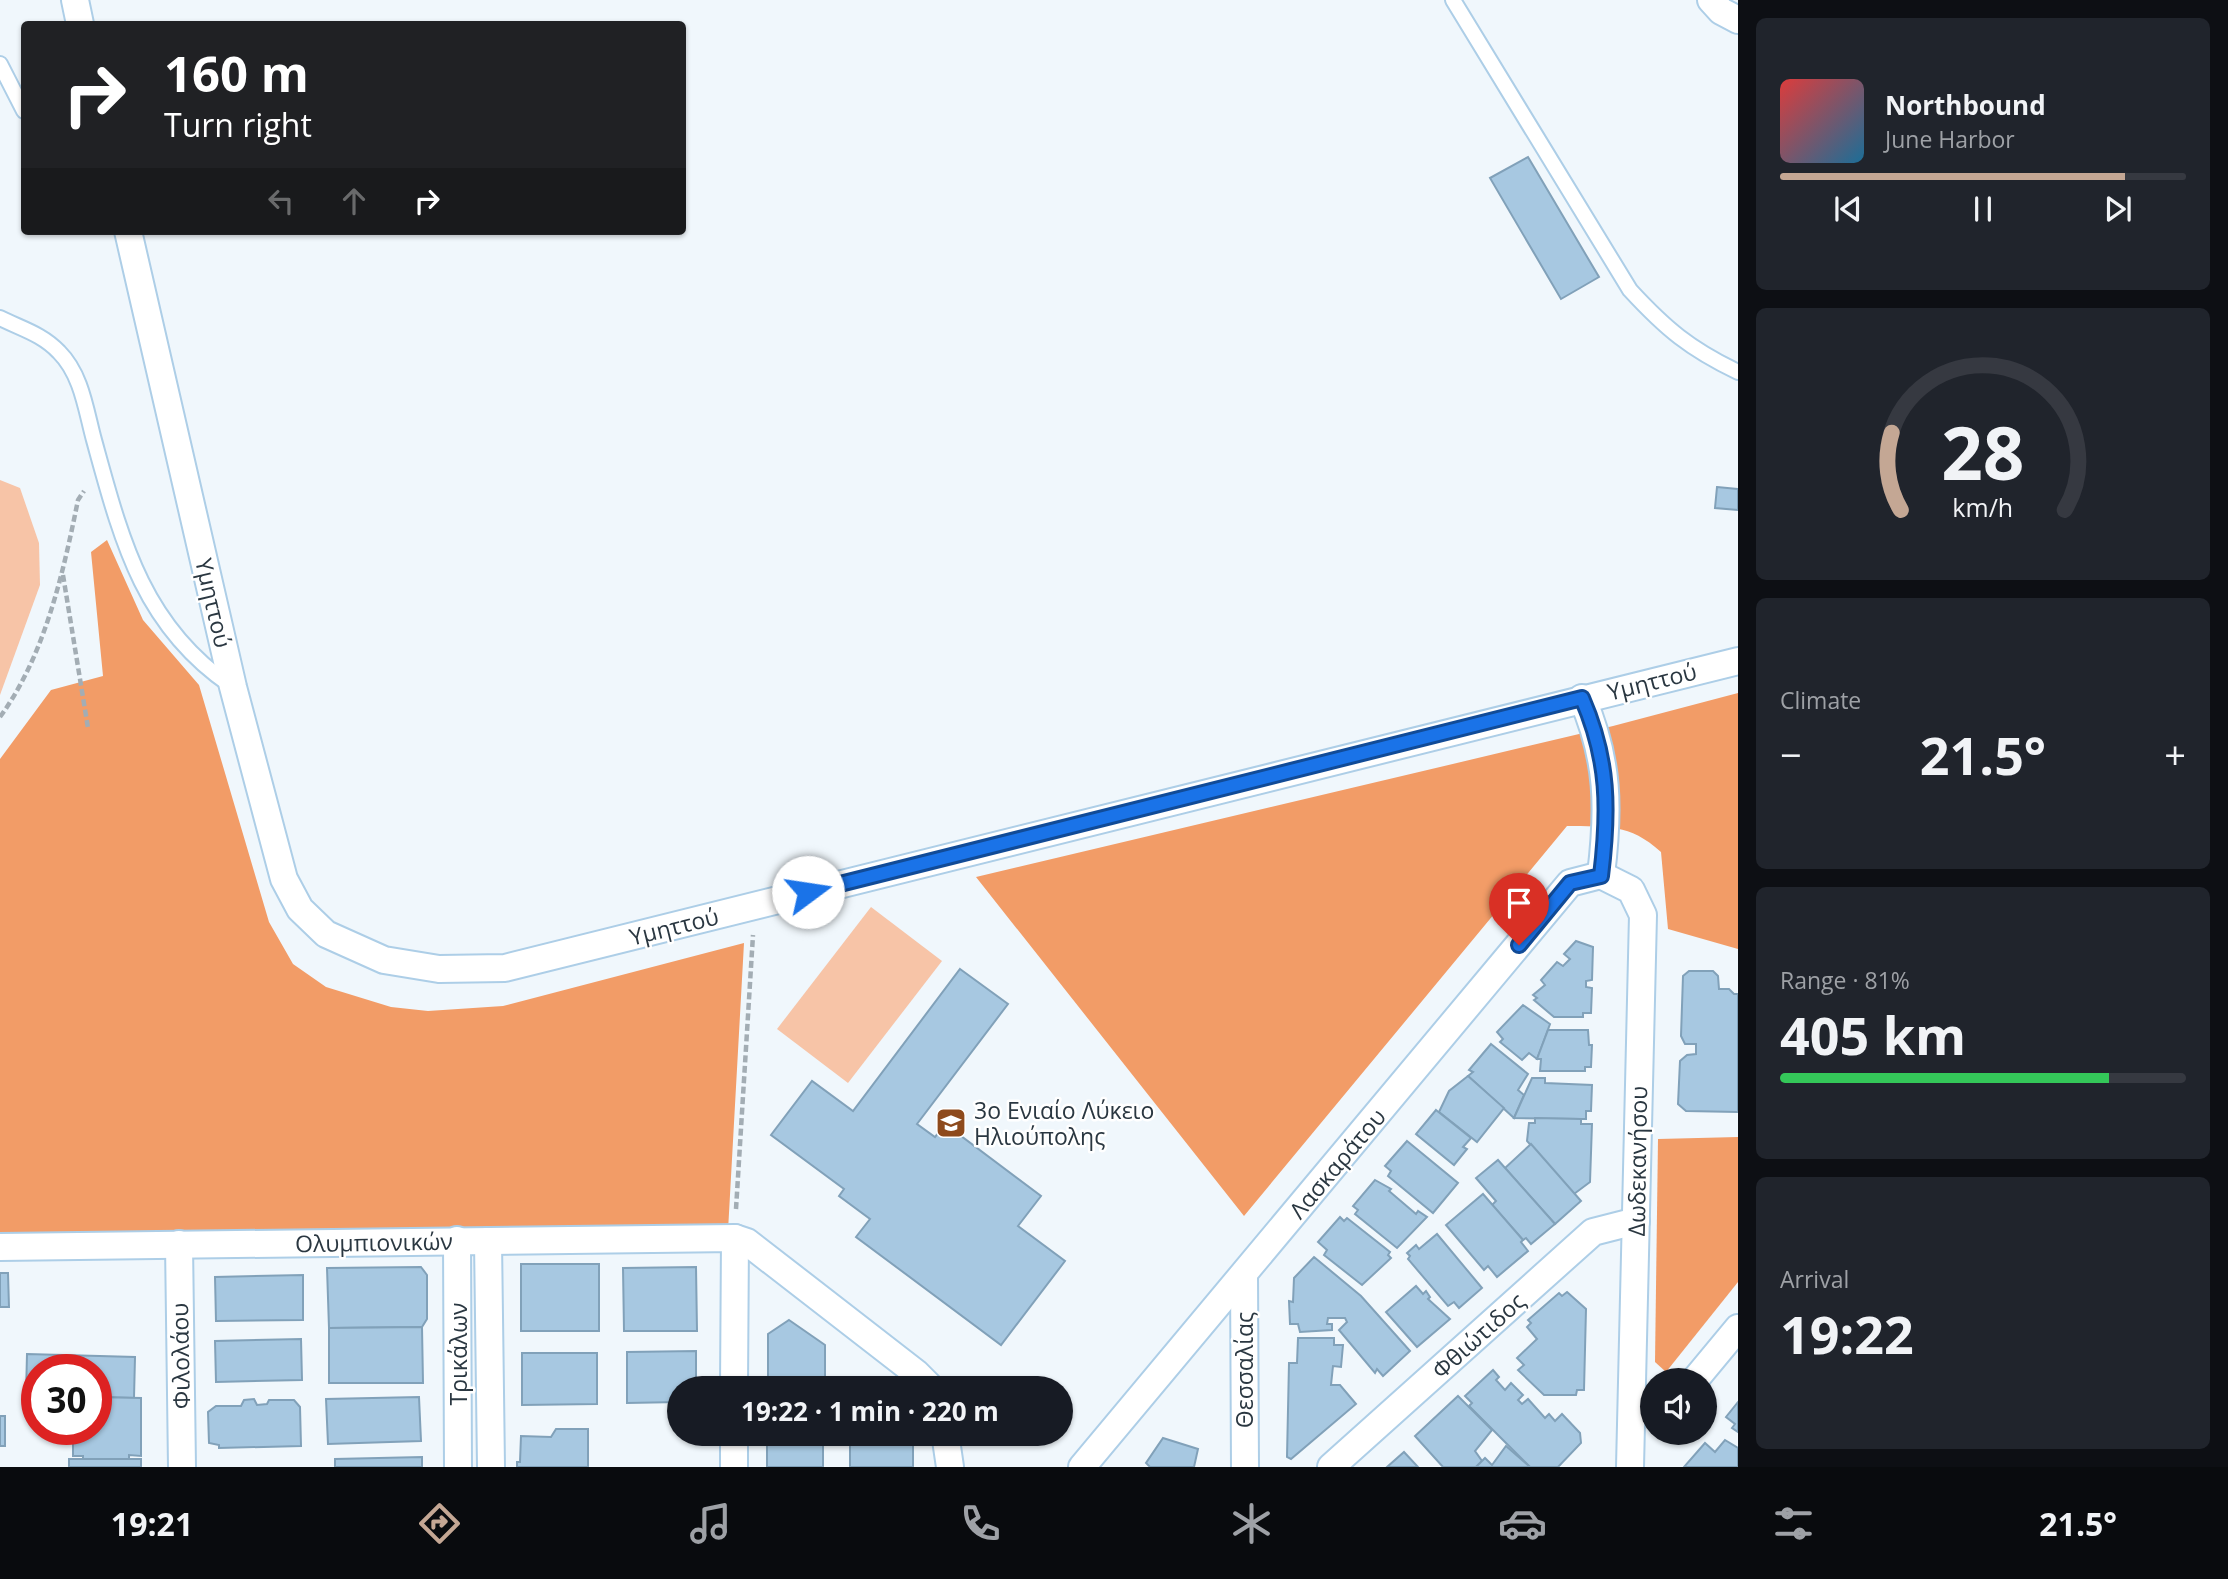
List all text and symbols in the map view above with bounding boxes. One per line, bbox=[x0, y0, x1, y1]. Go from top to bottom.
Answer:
text: 160 m bbox=[164, 40, 309, 106]
icon: right bbox=[49, 49, 140, 140]
text: Northbound bbox=[1885, 87, 2046, 123]
text: Turn right bbox=[164, 103, 312, 146]
text: June Harbor bbox=[1885, 123, 2015, 155]
icon: left bbox=[262, 182, 300, 220]
icon: ahead bbox=[335, 182, 373, 220]
icon: right bbox=[408, 182, 446, 220]
icon: previous bbox=[1829, 190, 1867, 228]
icon: pause bbox=[1964, 190, 2002, 228]
icon: next bbox=[2099, 190, 2137, 228]
text: 28 bbox=[1941, 402, 2025, 501]
text: km/h bbox=[1953, 489, 2013, 523]
street label: Υμηττού bbox=[188, 555, 240, 651]
street label: Υμηττού bbox=[1604, 654, 1700, 708]
text: Climate bbox=[1780, 684, 1861, 716]
text: 21.5° bbox=[1920, 719, 2046, 790]
text: − bbox=[1780, 728, 1802, 780]
text: + bbox=[2164, 728, 2186, 780]
position arrow bbox=[771, 855, 845, 929]
pin bbox=[1489, 873, 1549, 945]
icon: arrive bbox=[1500, 884, 1538, 922]
street label: Υμηττού bbox=[626, 899, 722, 953]
text: Range · 81% bbox=[1780, 964, 1910, 996]
text: 405 km bbox=[1780, 999, 1966, 1070]
street label: Δωδεκανήσου bbox=[1620, 1085, 1654, 1237]
place label: 3ο Ενιαίο Λύκειο Ηλιούπολης bbox=[974, 1094, 1154, 1152]
street label: Λασκαράτου bbox=[1281, 1101, 1393, 1225]
school or university icon: 3ο Ενιαίο Λύκειο Ηλιούπολης bbox=[934, 1106, 968, 1140]
street label: Ολυμπιονικών bbox=[295, 1225, 453, 1259]
text: Arrival bbox=[1780, 1263, 1849, 1295]
street label: Φθιώτιδος bbox=[1425, 1285, 1531, 1385]
text: 19:22 bbox=[1780, 1298, 1914, 1369]
street label: Φιλολάου bbox=[163, 1302, 197, 1410]
street label: Τρικάλων bbox=[442, 1303, 474, 1405]
street label: Θεσσαλίας bbox=[1228, 1312, 1260, 1428]
speed limit sign: 30 bbox=[21, 1354, 112, 1445]
map controls bbox=[1640, 1368, 1717, 1445]
button: sound bbox=[1640, 1368, 1717, 1445]
text: 19:22 · 1 min · 220 m bbox=[741, 1393, 999, 1429]
icon: directions bbox=[415, 1499, 464, 1548]
icon: music bbox=[686, 1499, 735, 1548]
icon: phone bbox=[956, 1499, 1005, 1548]
icon: climate bbox=[1227, 1499, 1276, 1548]
icon: car bbox=[1498, 1499, 1547, 1548]
icon: filters bbox=[1769, 1499, 1818, 1548]
text: 19:21 bbox=[111, 1502, 193, 1545]
text: 21.5° bbox=[2039, 1502, 2117, 1545]

